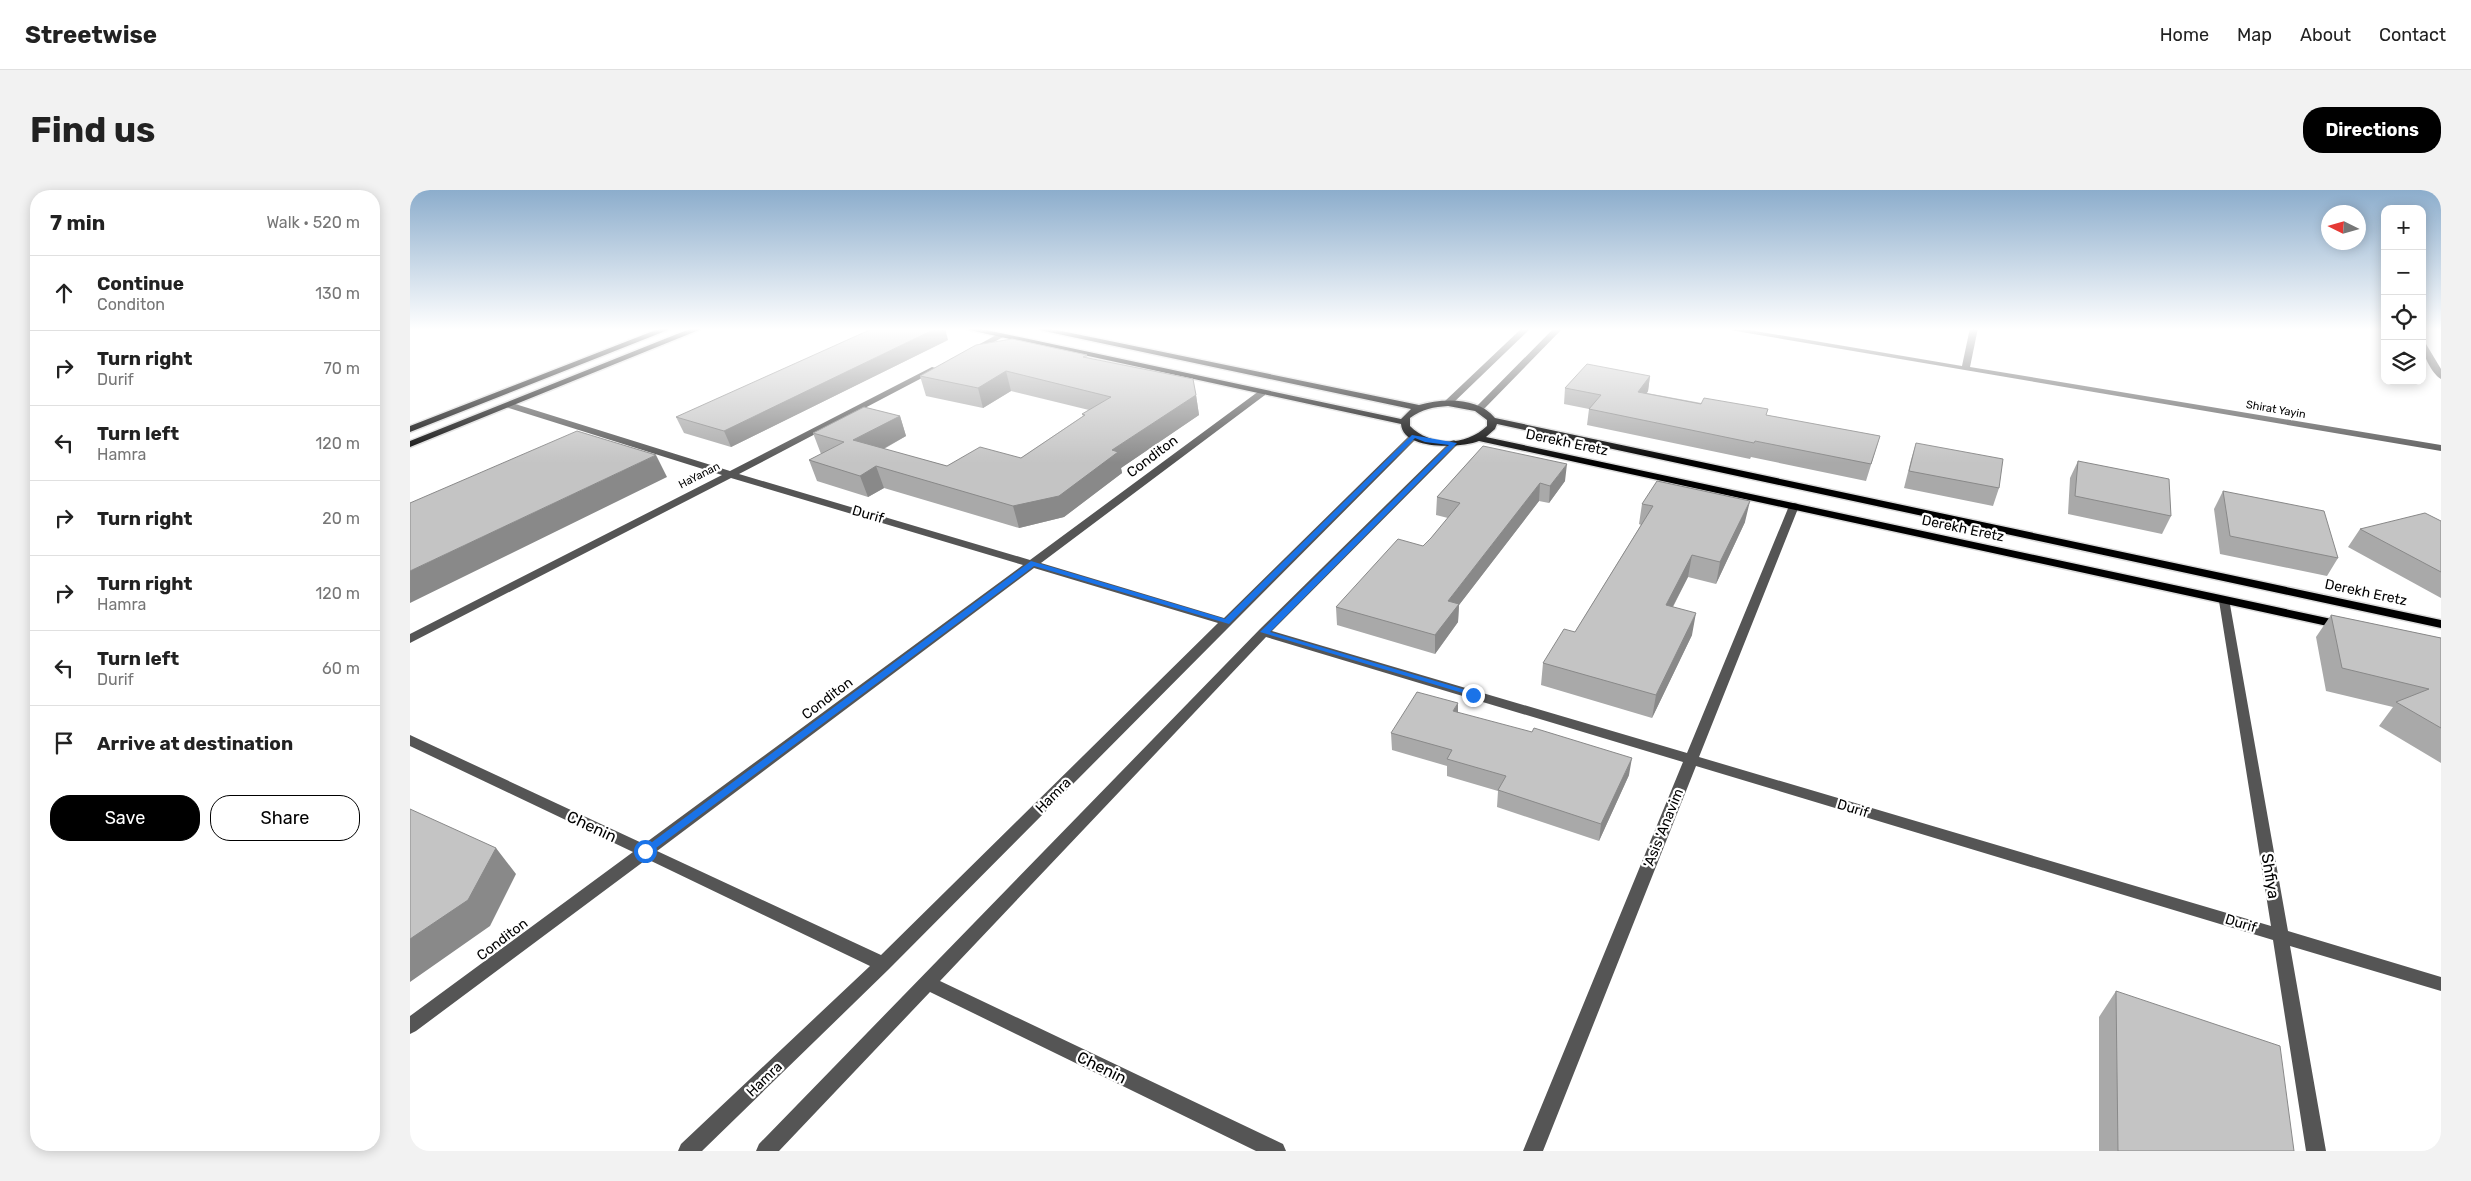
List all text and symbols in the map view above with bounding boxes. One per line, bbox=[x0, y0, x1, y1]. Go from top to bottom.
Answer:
text: Streetwise bbox=[25, 21, 157, 49]
text: Home bbox=[2160, 24, 2209, 46]
text: Map bbox=[2237, 24, 2272, 46]
text: About bbox=[2300, 24, 2351, 46]
text: Contact bbox=[2379, 24, 2446, 46]
button: Directions bbox=[2303, 107, 2441, 153]
text: Find us bbox=[30, 109, 155, 151]
north arrow bbox=[2321, 205, 2366, 250]
map controls bbox=[2381, 205, 2426, 385]
button: + bbox=[2381, 205, 2426, 250]
text: 7 min bbox=[50, 210, 105, 235]
text: Walk · 520 m bbox=[266, 213, 360, 232]
button: − bbox=[2381, 250, 2426, 295]
text: Continue bbox=[97, 272, 184, 295]
icon: ahead bbox=[50, 279, 78, 307]
text: 130 m bbox=[315, 284, 360, 303]
text: Conditon bbox=[97, 295, 165, 314]
button: locate bbox=[2381, 295, 2426, 340]
button: layers bbox=[2381, 340, 2426, 385]
text: Turn right bbox=[97, 347, 192, 370]
icon: right bbox=[50, 354, 78, 382]
text: 70 m bbox=[323, 359, 360, 378]
text: Durif bbox=[97, 370, 134, 389]
street label: Shirat Yayin bbox=[2245, 398, 2307, 421]
text: Turn left bbox=[97, 422, 179, 445]
street label: Derekh Eretz bbox=[1524, 425, 1610, 460]
icon: left bbox=[50, 429, 78, 457]
street label: Conditon bbox=[1123, 432, 1181, 481]
text: 120 m bbox=[315, 434, 360, 453]
text: Hamra bbox=[97, 445, 146, 464]
street label: HaYanan bbox=[676, 460, 722, 491]
street label: Durif bbox=[850, 502, 886, 527]
icon: right bbox=[50, 504, 78, 532]
text: Turn right bbox=[97, 507, 192, 530]
text: 20 m bbox=[322, 509, 360, 528]
street label: Derekh Eretz bbox=[1920, 511, 2006, 546]
text: Turn right bbox=[97, 572, 192, 595]
street label: Derekh Eretz bbox=[2323, 575, 2409, 610]
icon: right bbox=[50, 579, 78, 607]
text: 120 m bbox=[315, 584, 360, 603]
text: Hamra bbox=[97, 595, 146, 614]
text: Turn left bbox=[97, 647, 179, 670]
icon: left bbox=[50, 654, 78, 682]
text: 60 m bbox=[322, 659, 360, 678]
text: Durif bbox=[97, 670, 134, 689]
street label: Conditon bbox=[798, 674, 856, 723]
route end bbox=[1462, 684, 1485, 707]
icon: arrive bbox=[50, 729, 78, 757]
text: Arrive at destination bbox=[97, 732, 293, 755]
street label: Hamra bbox=[1032, 774, 1075, 817]
street label: 'Asis 'Anavim bbox=[1640, 786, 1687, 870]
button: Save bbox=[50, 795, 200, 841]
button: Share bbox=[210, 795, 360, 841]
street label: Durif bbox=[1835, 796, 1871, 821]
street label: Chenin bbox=[564, 807, 620, 846]
route start bbox=[634, 840, 657, 863]
street label: Shfiya bbox=[2258, 852, 2283, 900]
street label: Durif bbox=[2223, 911, 2259, 936]
street label: Conditon bbox=[473, 915, 531, 964]
street label: Chenin bbox=[1074, 1047, 1130, 1088]
street label: Hamra bbox=[743, 1058, 786, 1100]

